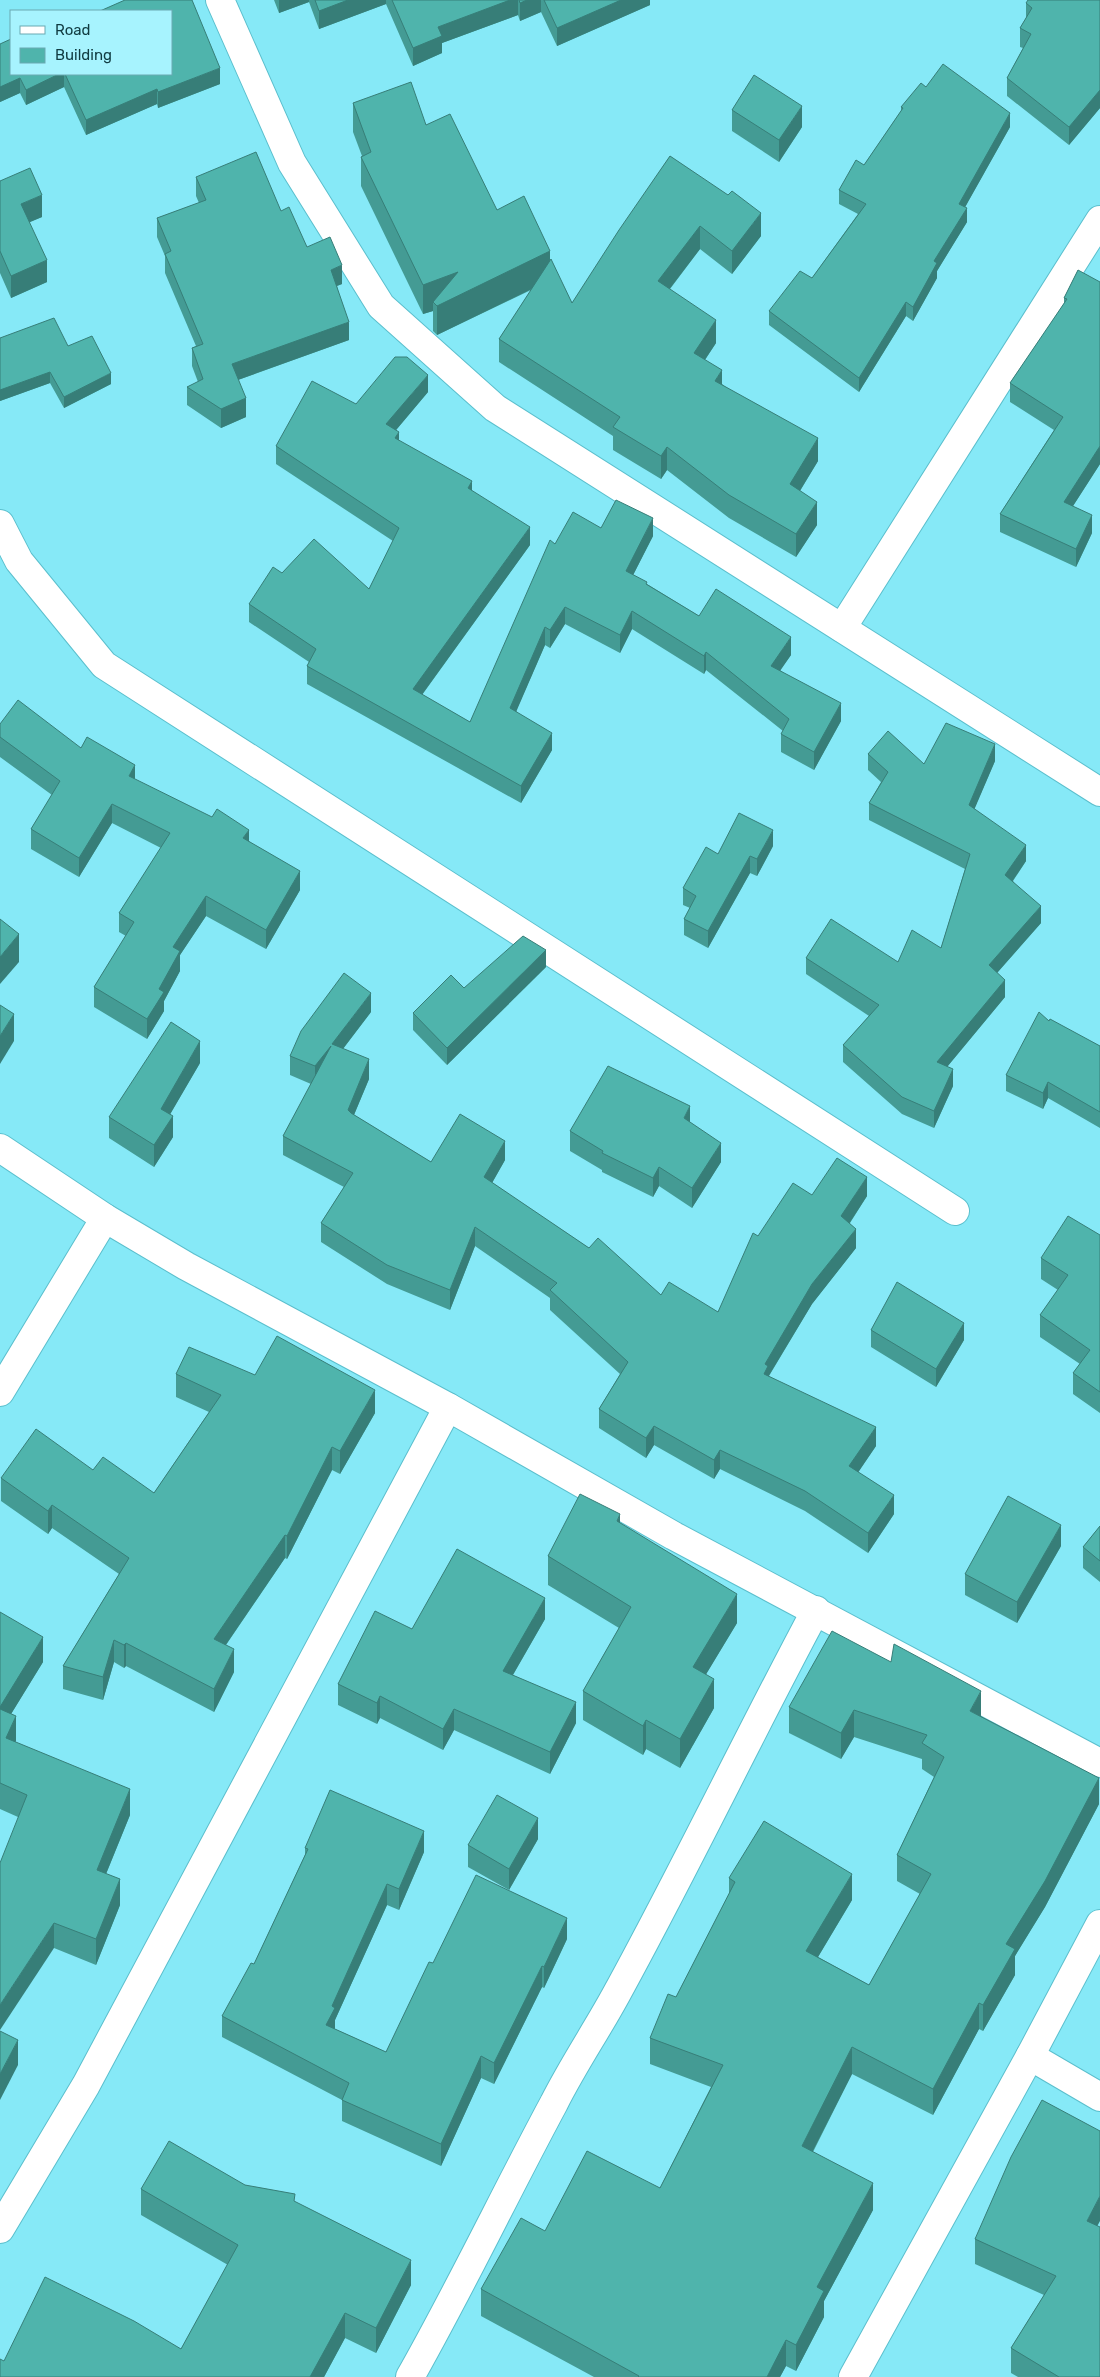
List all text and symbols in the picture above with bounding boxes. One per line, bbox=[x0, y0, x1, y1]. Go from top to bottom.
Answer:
legend bbox=[10, 10, 172, 75]
text: Road bbox=[55, 21, 91, 39]
text: Building bbox=[55, 46, 112, 64]

